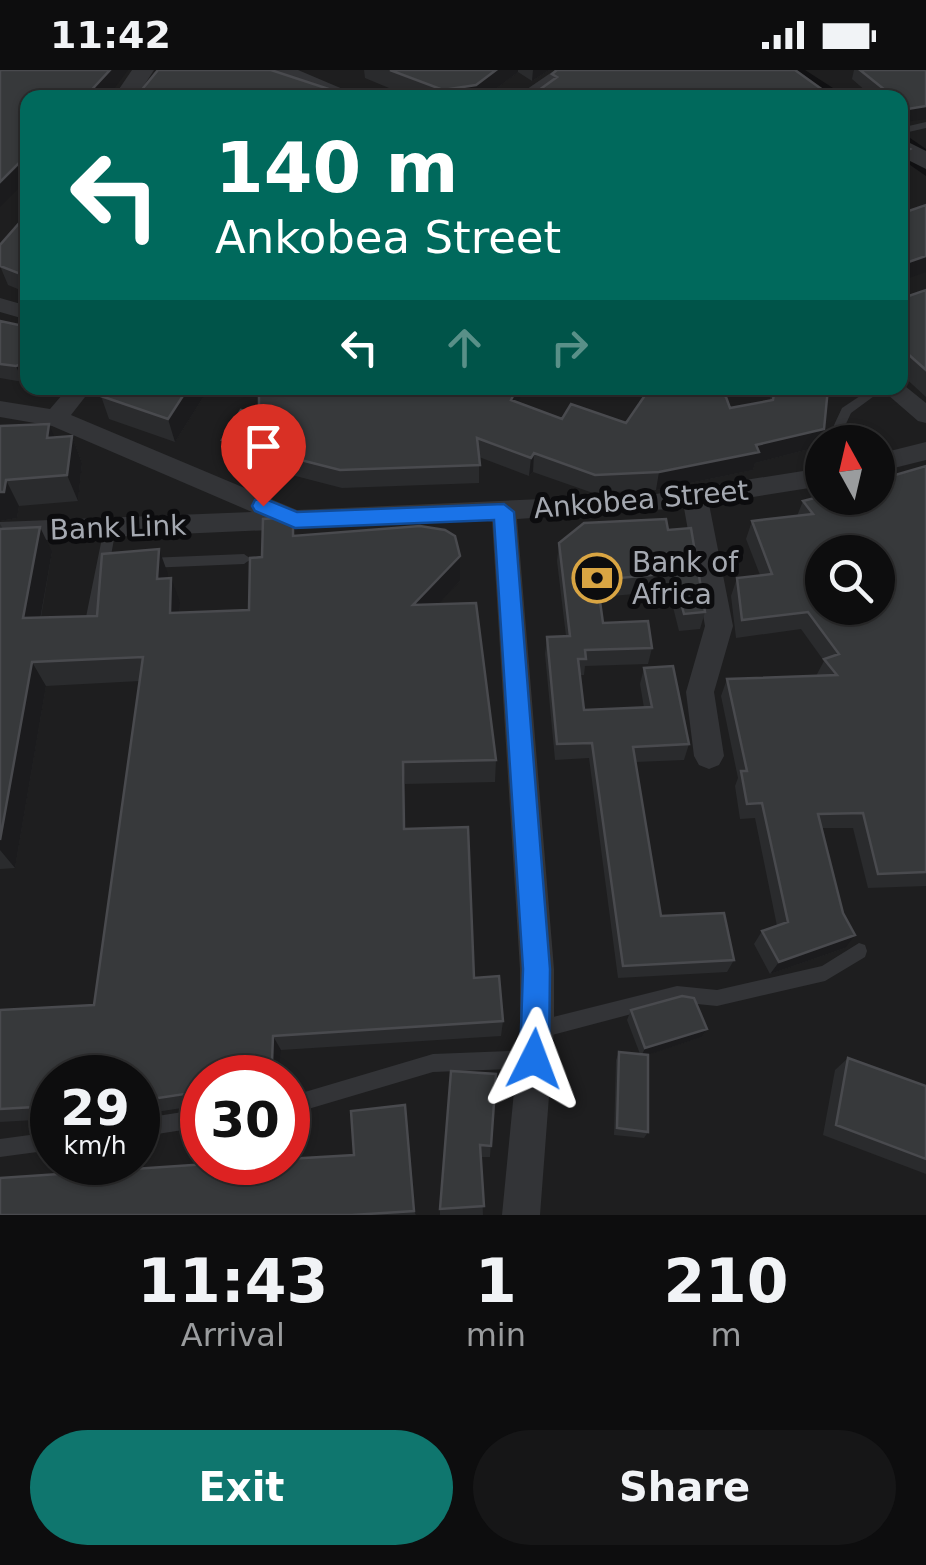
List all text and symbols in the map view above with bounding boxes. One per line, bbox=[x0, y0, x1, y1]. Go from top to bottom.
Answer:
text: 11:42 bbox=[50, 13, 171, 57]
text: 140 m bbox=[215, 127, 458, 209]
icon: left bbox=[50, 130, 180, 260]
text: Ankobea Street bbox=[215, 211, 561, 264]
icon: left bbox=[332, 320, 387, 375]
icon: ahead bbox=[437, 320, 492, 375]
icon: right bbox=[542, 320, 597, 375]
pin bbox=[221, 404, 306, 507]
icon: arrive bbox=[236, 419, 291, 474]
north arrow bbox=[805, 425, 895, 515]
map controls bbox=[805, 425, 895, 625]
street label: Ankobea Street bbox=[532, 474, 750, 525]
street label: Bank Link bbox=[49, 509, 188, 546]
button: search bbox=[805, 535, 895, 625]
place label: Bank of Africa bbox=[632, 546, 739, 611]
bank icon: Bank of Africa bbox=[571, 552, 623, 604]
position arrow bbox=[482, 1007, 586, 1111]
speed limit sign: 30 bbox=[180, 1055, 310, 1185]
text: 29 bbox=[60, 1079, 130, 1137]
text: km/h bbox=[63, 1131, 127, 1160]
text: 11:43 bbox=[137, 1246, 328, 1316]
text: 1 bbox=[475, 1246, 517, 1316]
text: 210 bbox=[663, 1246, 789, 1316]
text: Arrival bbox=[181, 1316, 285, 1354]
text: min bbox=[466, 1316, 526, 1354]
text: m bbox=[710, 1316, 742, 1354]
button: Exit bbox=[30, 1430, 453, 1545]
button: Share bbox=[473, 1430, 896, 1545]

